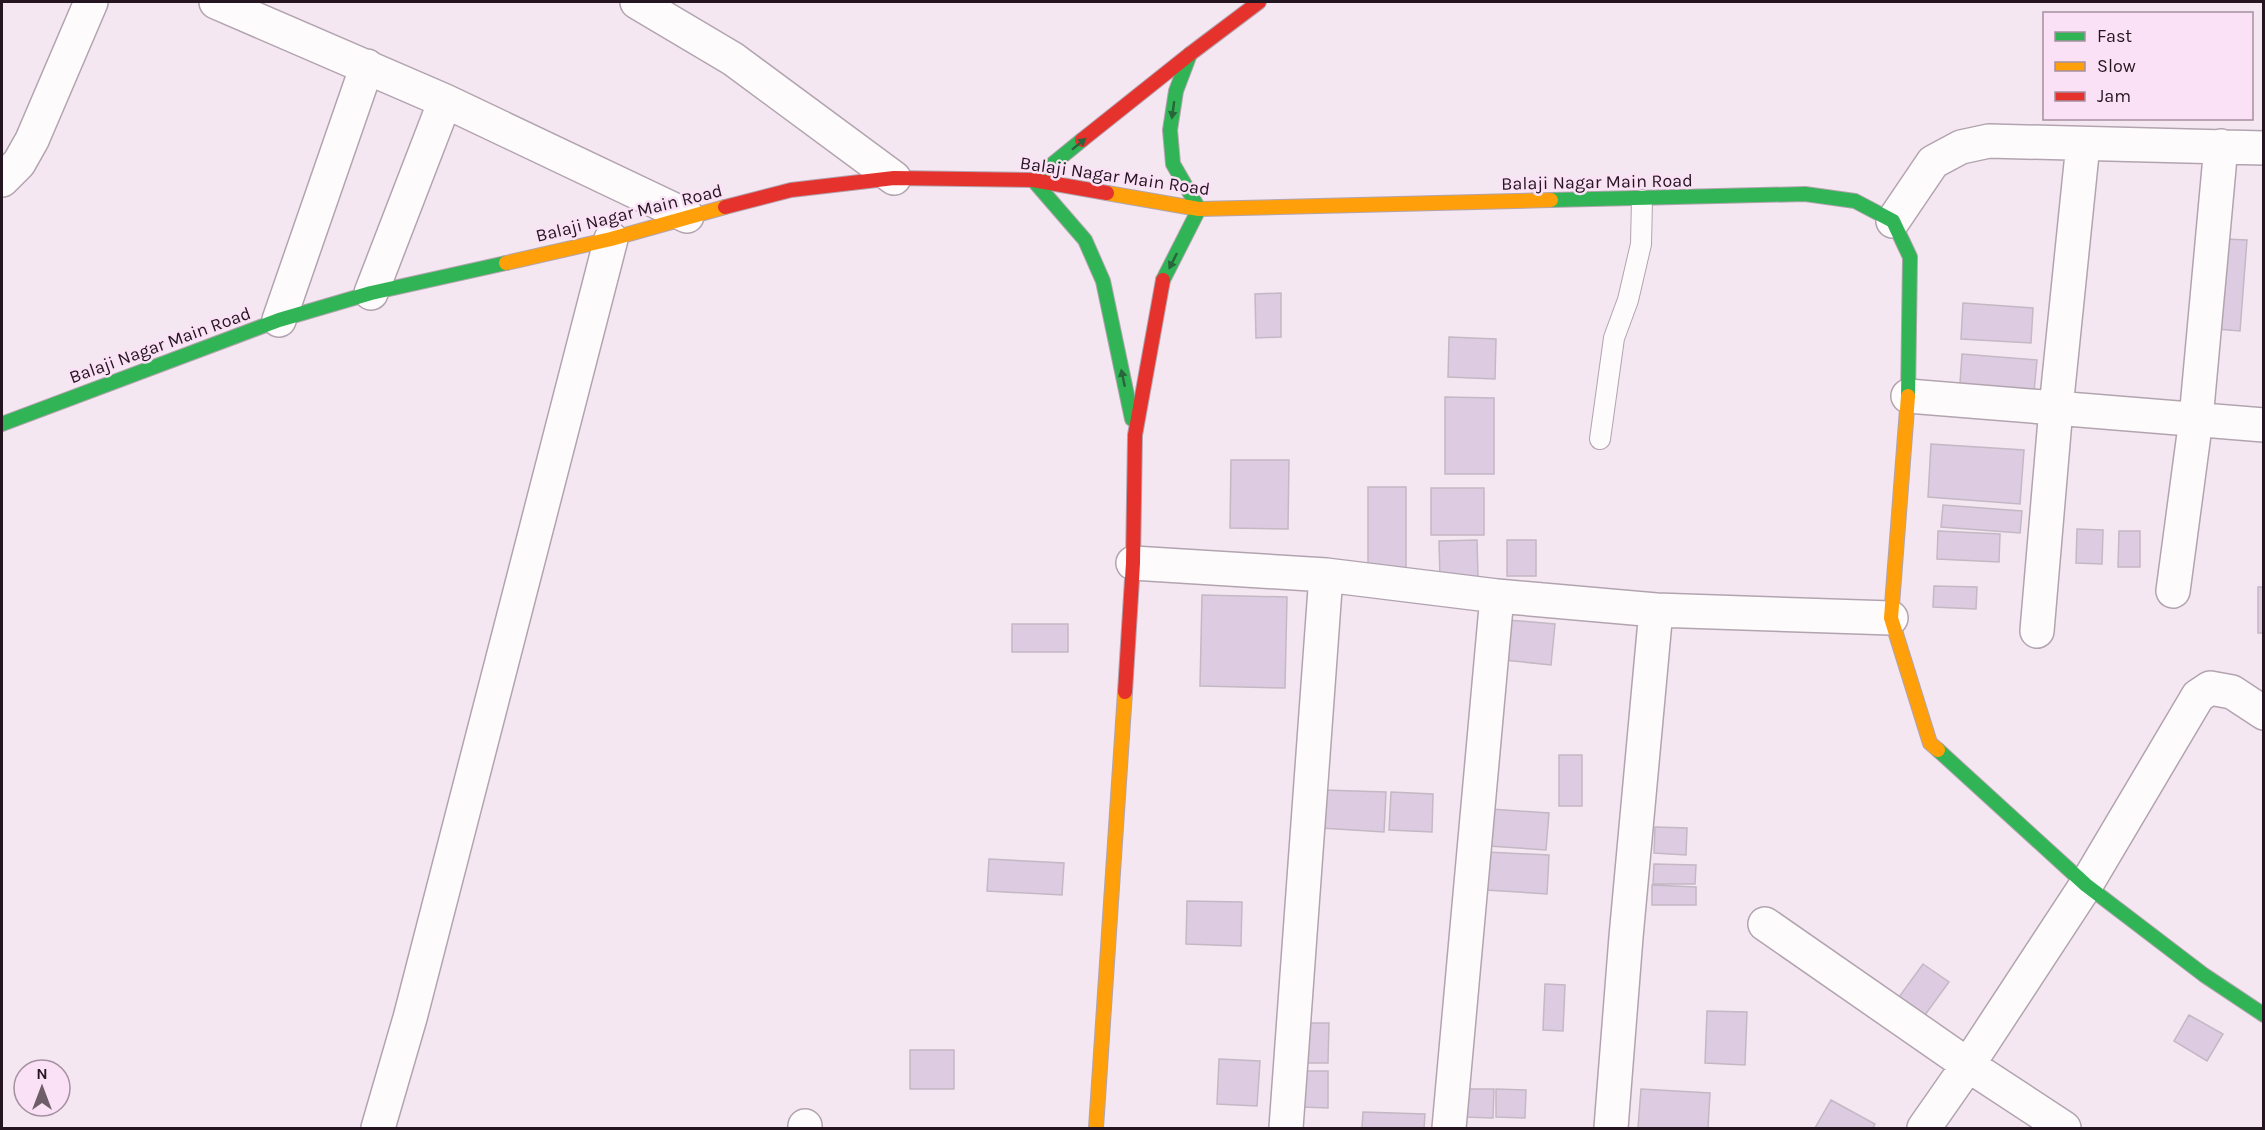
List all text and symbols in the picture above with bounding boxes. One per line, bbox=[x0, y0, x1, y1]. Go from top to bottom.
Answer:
legend bbox=[2043, 12, 2253, 120]
text: Fast bbox=[2097, 25, 2132, 47]
text: Slow bbox=[2097, 55, 2136, 77]
text: Jam bbox=[2097, 85, 2131, 107]
one-way arrow bbox=[1169, 100, 1178, 119]
one-way arrow bbox=[1071, 137, 1087, 150]
street label: Balaji Nagar Main Road bbox=[1019, 152, 1211, 200]
street label: Balaji Nagar Main Road bbox=[1501, 169, 1693, 195]
street label: Balaji Nagar Main Road bbox=[533, 179, 725, 247]
one-way arrow bbox=[1168, 253, 1177, 270]
street label: Balaji Nagar Main Road bbox=[66, 302, 254, 388]
one-way arrow bbox=[1118, 368, 1127, 387]
north arrow bbox=[12, 1058, 72, 1118]
text: N bbox=[36, 1064, 48, 1083]

